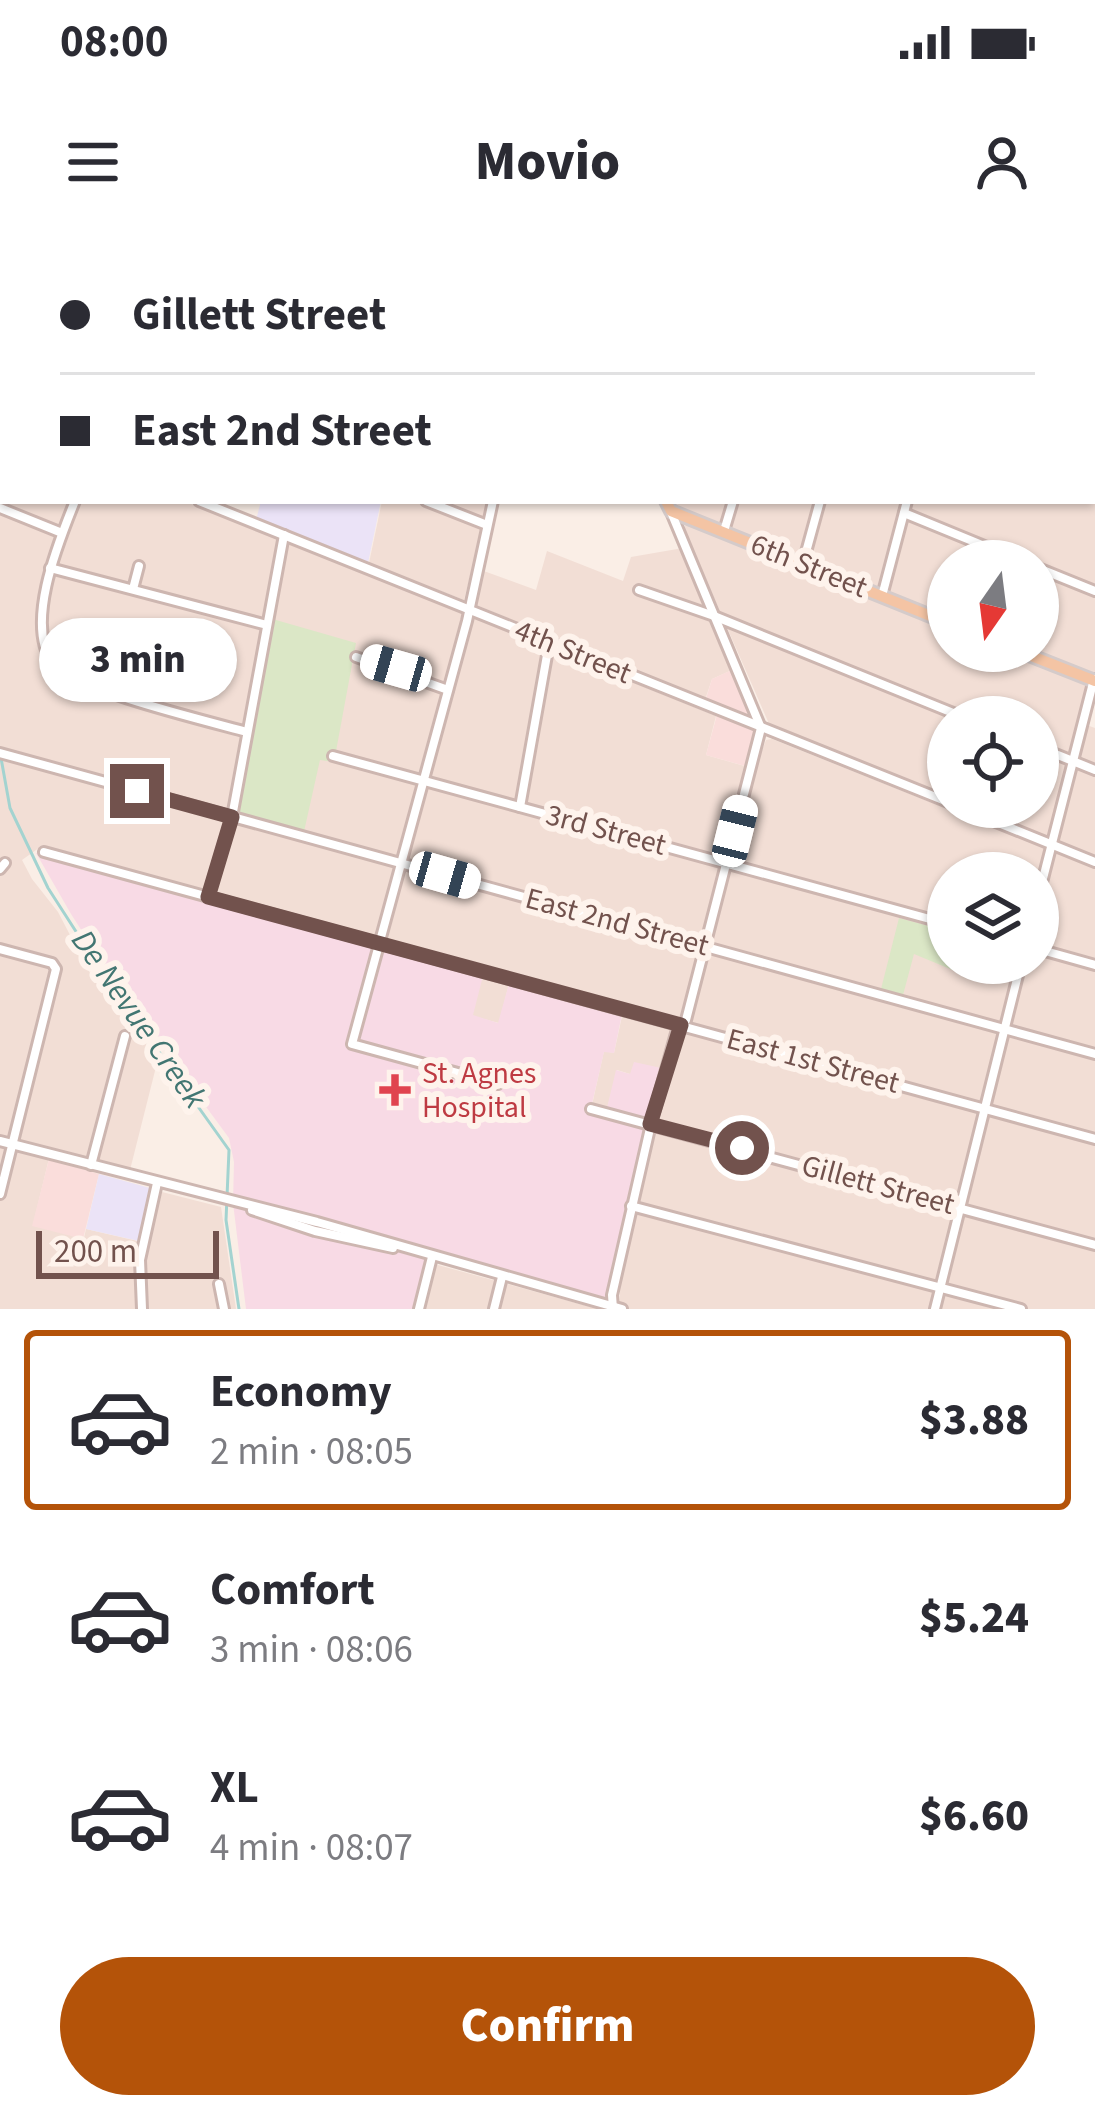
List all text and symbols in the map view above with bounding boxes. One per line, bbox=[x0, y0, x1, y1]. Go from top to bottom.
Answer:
text: 08:00 bbox=[60, 10, 169, 74]
text: Movio bbox=[475, 124, 620, 201]
icon: menu bbox=[60, 129, 126, 195]
icon: person bbox=[969, 129, 1035, 195]
text: Gillett Street bbox=[132, 283, 386, 347]
text: East 2nd Street bbox=[132, 399, 432, 463]
street label: 6th Street bbox=[744, 523, 874, 609]
north arrow bbox=[927, 540, 1059, 672]
map controls bbox=[927, 540, 1059, 984]
street label: 4th Street bbox=[508, 609, 638, 695]
callout: 3 min bbox=[38, 617, 236, 701]
text: 3 min bbox=[90, 632, 186, 688]
car bbox=[356, 641, 436, 695]
button: locate bbox=[927, 696, 1059, 828]
route end bbox=[110, 764, 164, 818]
car bbox=[709, 792, 761, 870]
street label: 3rd Street bbox=[541, 793, 671, 867]
car bbox=[405, 848, 485, 902]
button: layers bbox=[927, 852, 1059, 984]
street label: East 2nd Street bbox=[521, 877, 713, 967]
water label: De Nevue Creek bbox=[60, 920, 219, 1119]
street label: East 1st Street bbox=[722, 1017, 904, 1105]
place label: St. Agnes Hospital bbox=[422, 1052, 536, 1129]
marker: St. Agnes Hospital bbox=[379, 1074, 411, 1106]
route start bbox=[715, 1121, 769, 1175]
street label: Gillett Street bbox=[797, 1144, 959, 1226]
scale bar bbox=[36, 1225, 219, 1278]
text: 200 m bbox=[54, 1228, 137, 1275]
text: Economy bbox=[210, 1360, 392, 1424]
icon: car bbox=[66, 1366, 174, 1474]
text: $3.88 bbox=[919, 1388, 1029, 1452]
text: 2 min · 08:05 bbox=[210, 1424, 413, 1480]
text: Comfort bbox=[210, 1558, 375, 1622]
icon: car bbox=[66, 1564, 174, 1672]
text: $5.24 bbox=[919, 1586, 1029, 1650]
text: 3 min · 08:06 bbox=[210, 1622, 413, 1678]
text: XL bbox=[210, 1756, 259, 1820]
icon: car bbox=[66, 1762, 174, 1870]
text: $6.60 bbox=[919, 1784, 1029, 1848]
text: 4 min · 08:07 bbox=[210, 1820, 413, 1876]
button: Confirm bbox=[60, 1957, 1035, 2095]

